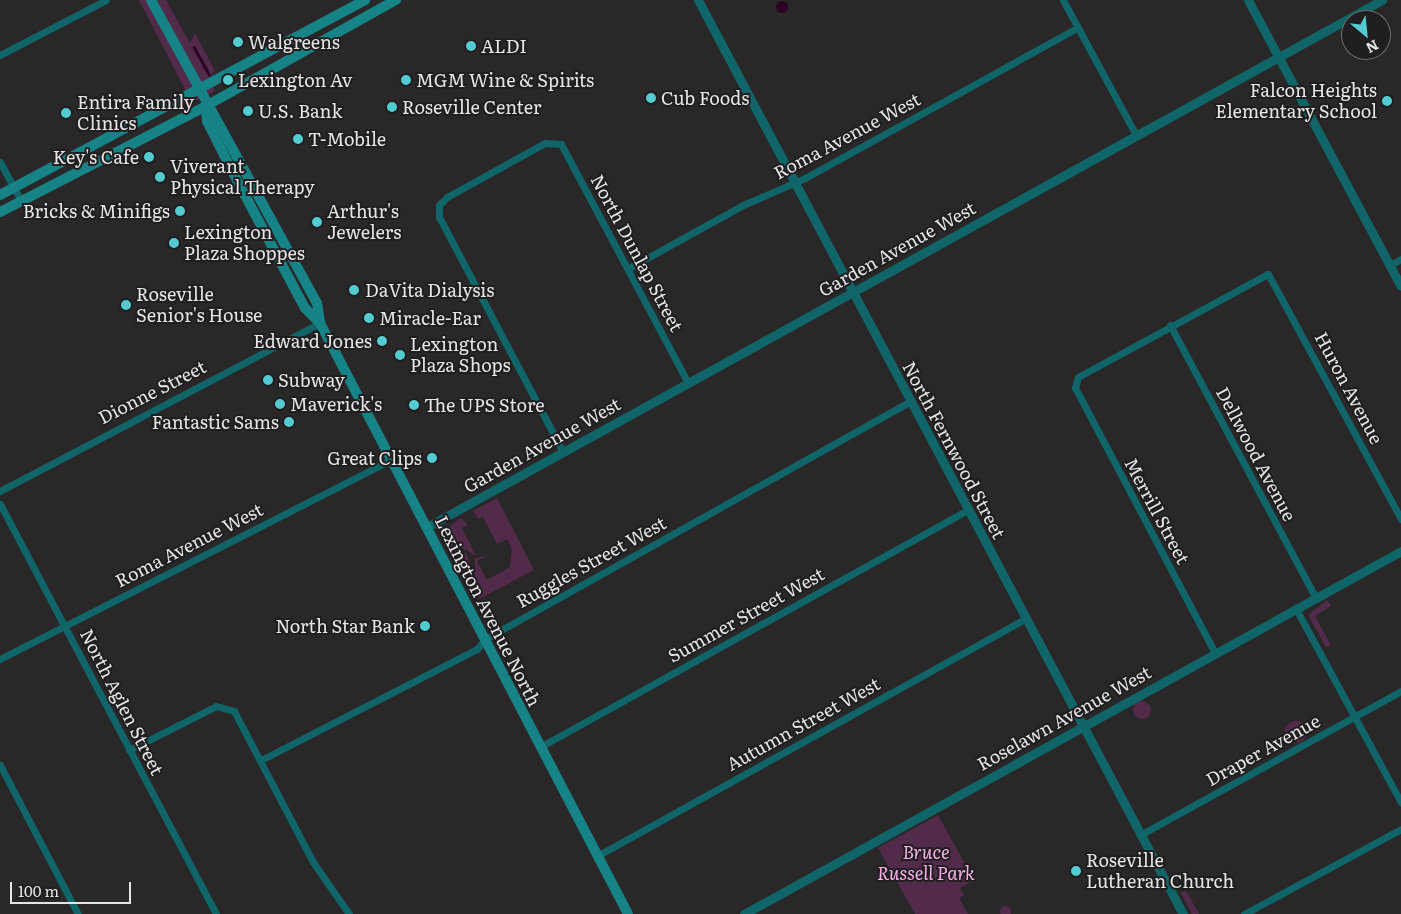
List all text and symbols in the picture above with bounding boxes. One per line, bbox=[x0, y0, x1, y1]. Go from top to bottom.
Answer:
north arrow bbox=[1341, 10, 1391, 60]
place label: Walgreens bbox=[248, 31, 340, 53]
place label: ALDI bbox=[481, 35, 527, 57]
marker: Walgreens bbox=[232, 36, 244, 48]
text: N bbox=[1363, 36, 1382, 59]
marker: ALDI bbox=[465, 40, 477, 52]
place label: Lexington Av bbox=[238, 69, 352, 91]
place label: MGM Wine & Spirits bbox=[416, 69, 594, 91]
marker: Lexington Av bbox=[222, 74, 234, 86]
marker: MGM Wine & Spirits bbox=[400, 74, 412, 86]
place label: Falcon Heights Elementary School bbox=[1215, 80, 1377, 122]
place label: Cub Foods bbox=[661, 87, 749, 109]
street label: Roma Avenue West bbox=[770, 88, 924, 184]
place label: Entira Family Clinics bbox=[77, 92, 194, 134]
marker: Cub Foods bbox=[645, 92, 657, 104]
marker: Falcon Heights Elementary School bbox=[1381, 95, 1393, 107]
place label: Roseville Center bbox=[402, 96, 541, 118]
place label: U.S. Bank bbox=[258, 100, 342, 122]
marker: Roseville Center bbox=[386, 101, 398, 113]
marker: U.S. Bank bbox=[242, 105, 254, 117]
marker: Entira Family Clinics bbox=[59, 106, 73, 120]
place label: T-Mobile bbox=[308, 128, 386, 150]
marker: T-Mobile bbox=[292, 133, 304, 145]
place label: Key's Cafe bbox=[53, 146, 139, 168]
marker: Key's Cafe bbox=[143, 151, 155, 163]
place label: Viverant Physical Therapy bbox=[170, 156, 315, 198]
marker: Viverant Physical Therapy bbox=[154, 171, 166, 183]
street label: North Dunlap Street bbox=[586, 171, 688, 335]
street label: Garden Avenue West bbox=[815, 197, 979, 301]
place label: Bricks & Minifigs bbox=[23, 200, 170, 222]
place label: Arthur's Jewelers bbox=[327, 201, 401, 243]
marker: Bricks & Minifigs bbox=[174, 205, 186, 217]
marker: Arthur's Jewelers bbox=[311, 216, 323, 228]
place label: Lexington Plaza Shoppes bbox=[184, 222, 305, 264]
marker: Lexington Plaza Shoppes bbox=[168, 237, 180, 249]
place label: DaVita Dialysis bbox=[365, 279, 494, 301]
marker: DaVita Dialysis bbox=[347, 283, 361, 297]
place label: Roseville Senior's House bbox=[136, 284, 262, 326]
marker: Roseville Senior's House bbox=[120, 299, 132, 311]
place label: Miracle-Ear bbox=[379, 307, 481, 329]
marker: Miracle-Ear bbox=[363, 312, 375, 324]
street label: Huron Avenue bbox=[1310, 328, 1388, 448]
place label: Edward Jones bbox=[253, 330, 372, 352]
place label: Lexington Plaza Shops bbox=[410, 334, 511, 376]
marker: Edward Jones bbox=[376, 335, 388, 347]
marker: Lexington Plaza Shops bbox=[394, 349, 406, 361]
street label: Dionne Street bbox=[94, 356, 210, 428]
street label: North Fernwood Street bbox=[898, 358, 1010, 542]
place label: Subway bbox=[278, 369, 345, 391]
marker: Subway bbox=[262, 374, 274, 386]
street label: Dellwood Avenue bbox=[1212, 383, 1300, 525]
place label: Maverick's bbox=[290, 393, 382, 415]
street label: Garden Avenue West bbox=[460, 393, 624, 497]
place label: The UPS Store bbox=[424, 394, 545, 416]
marker: Maverick's bbox=[274, 398, 286, 410]
marker: The UPS Store bbox=[408, 399, 420, 411]
place label: Fantastic Sams bbox=[152, 411, 279, 433]
marker: Fantastic Sams bbox=[283, 416, 295, 428]
place label: Great Clips bbox=[327, 447, 422, 469]
marker: Great Clips bbox=[426, 452, 438, 464]
street label: Merrill Street bbox=[1120, 454, 1194, 568]
street label: Roma Avenue West bbox=[112, 498, 266, 592]
street label: Lexington Avenue North bbox=[430, 512, 546, 710]
street label: Ruggles Street West bbox=[512, 512, 670, 612]
street label: Summer Street West bbox=[664, 563, 828, 667]
place label: North Star Bank bbox=[276, 615, 415, 637]
marker: North Star Bank bbox=[419, 620, 431, 632]
street label: North Aglen Street bbox=[76, 625, 168, 779]
street label: Roselawn Avenue West bbox=[973, 661, 1155, 775]
street label: Autumn Street West bbox=[722, 673, 884, 775]
street label: Draper Avenue bbox=[1202, 710, 1324, 790]
park label: Bruce Russell Park bbox=[877, 842, 975, 884]
place label: Roseville Lutheran Church bbox=[1086, 850, 1234, 892]
marker: Roseville Lutheran Church bbox=[1070, 865, 1082, 877]
scale bar bbox=[12, 872, 134, 904]
text: 100 m bbox=[18, 879, 59, 902]

